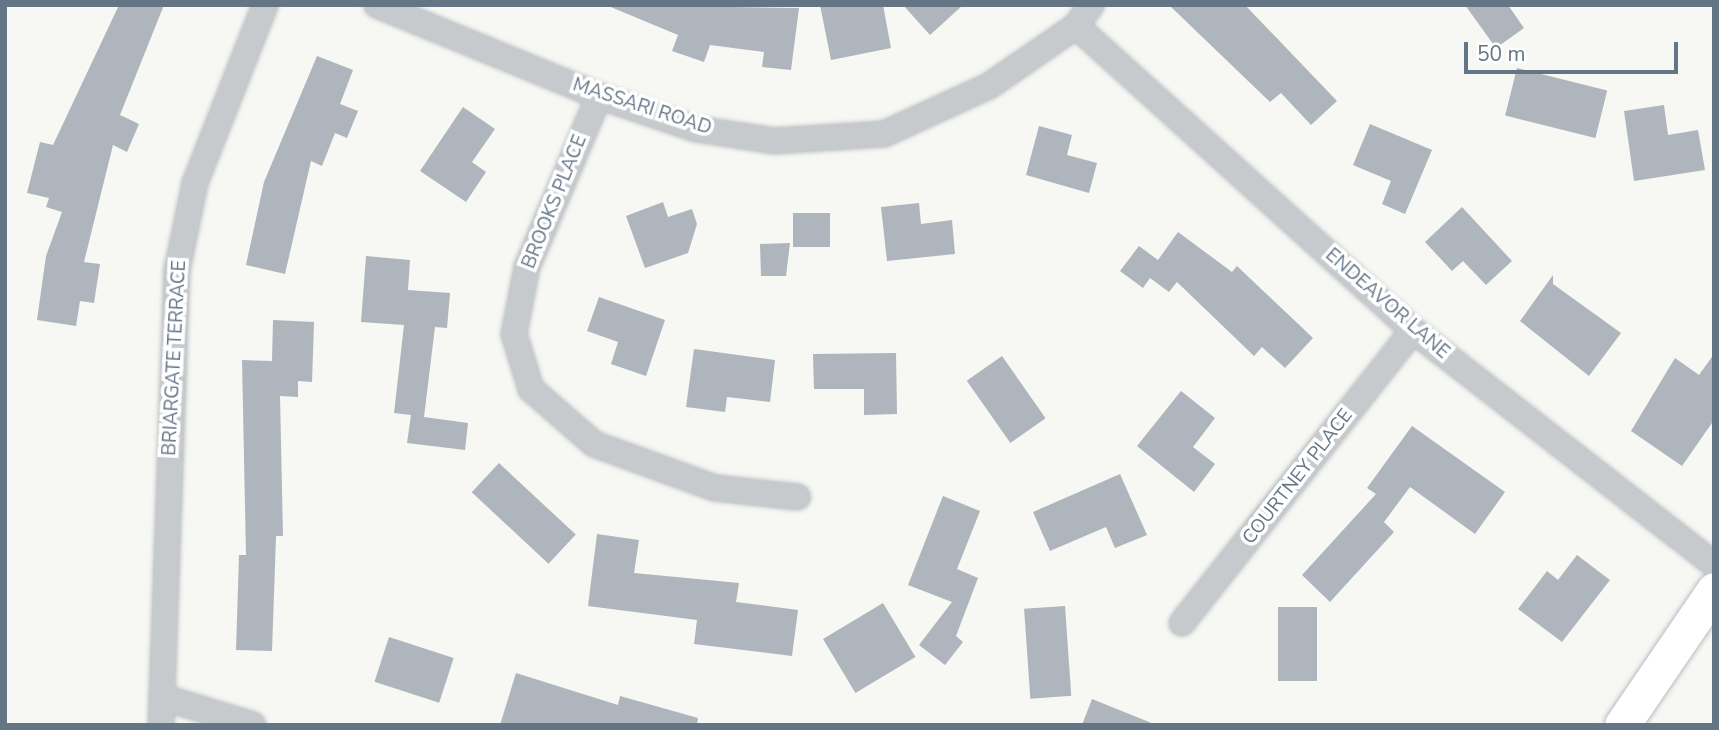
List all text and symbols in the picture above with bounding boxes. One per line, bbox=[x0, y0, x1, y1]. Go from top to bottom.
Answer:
scale bar bbox=[1467, 28, 1680, 72]
text: 50 m bbox=[1477, 40, 1526, 68]
street label: MASSARI ROAD bbox=[570, 74, 714, 140]
street label: BROOKS PLACE bbox=[518, 132, 592, 272]
street label: ENDEAVOR LANE bbox=[1320, 244, 1454, 364]
street label: BRIARGATE TERRACE bbox=[158, 260, 192, 456]
street label: COURTNEY PLACE bbox=[1238, 405, 1358, 549]

